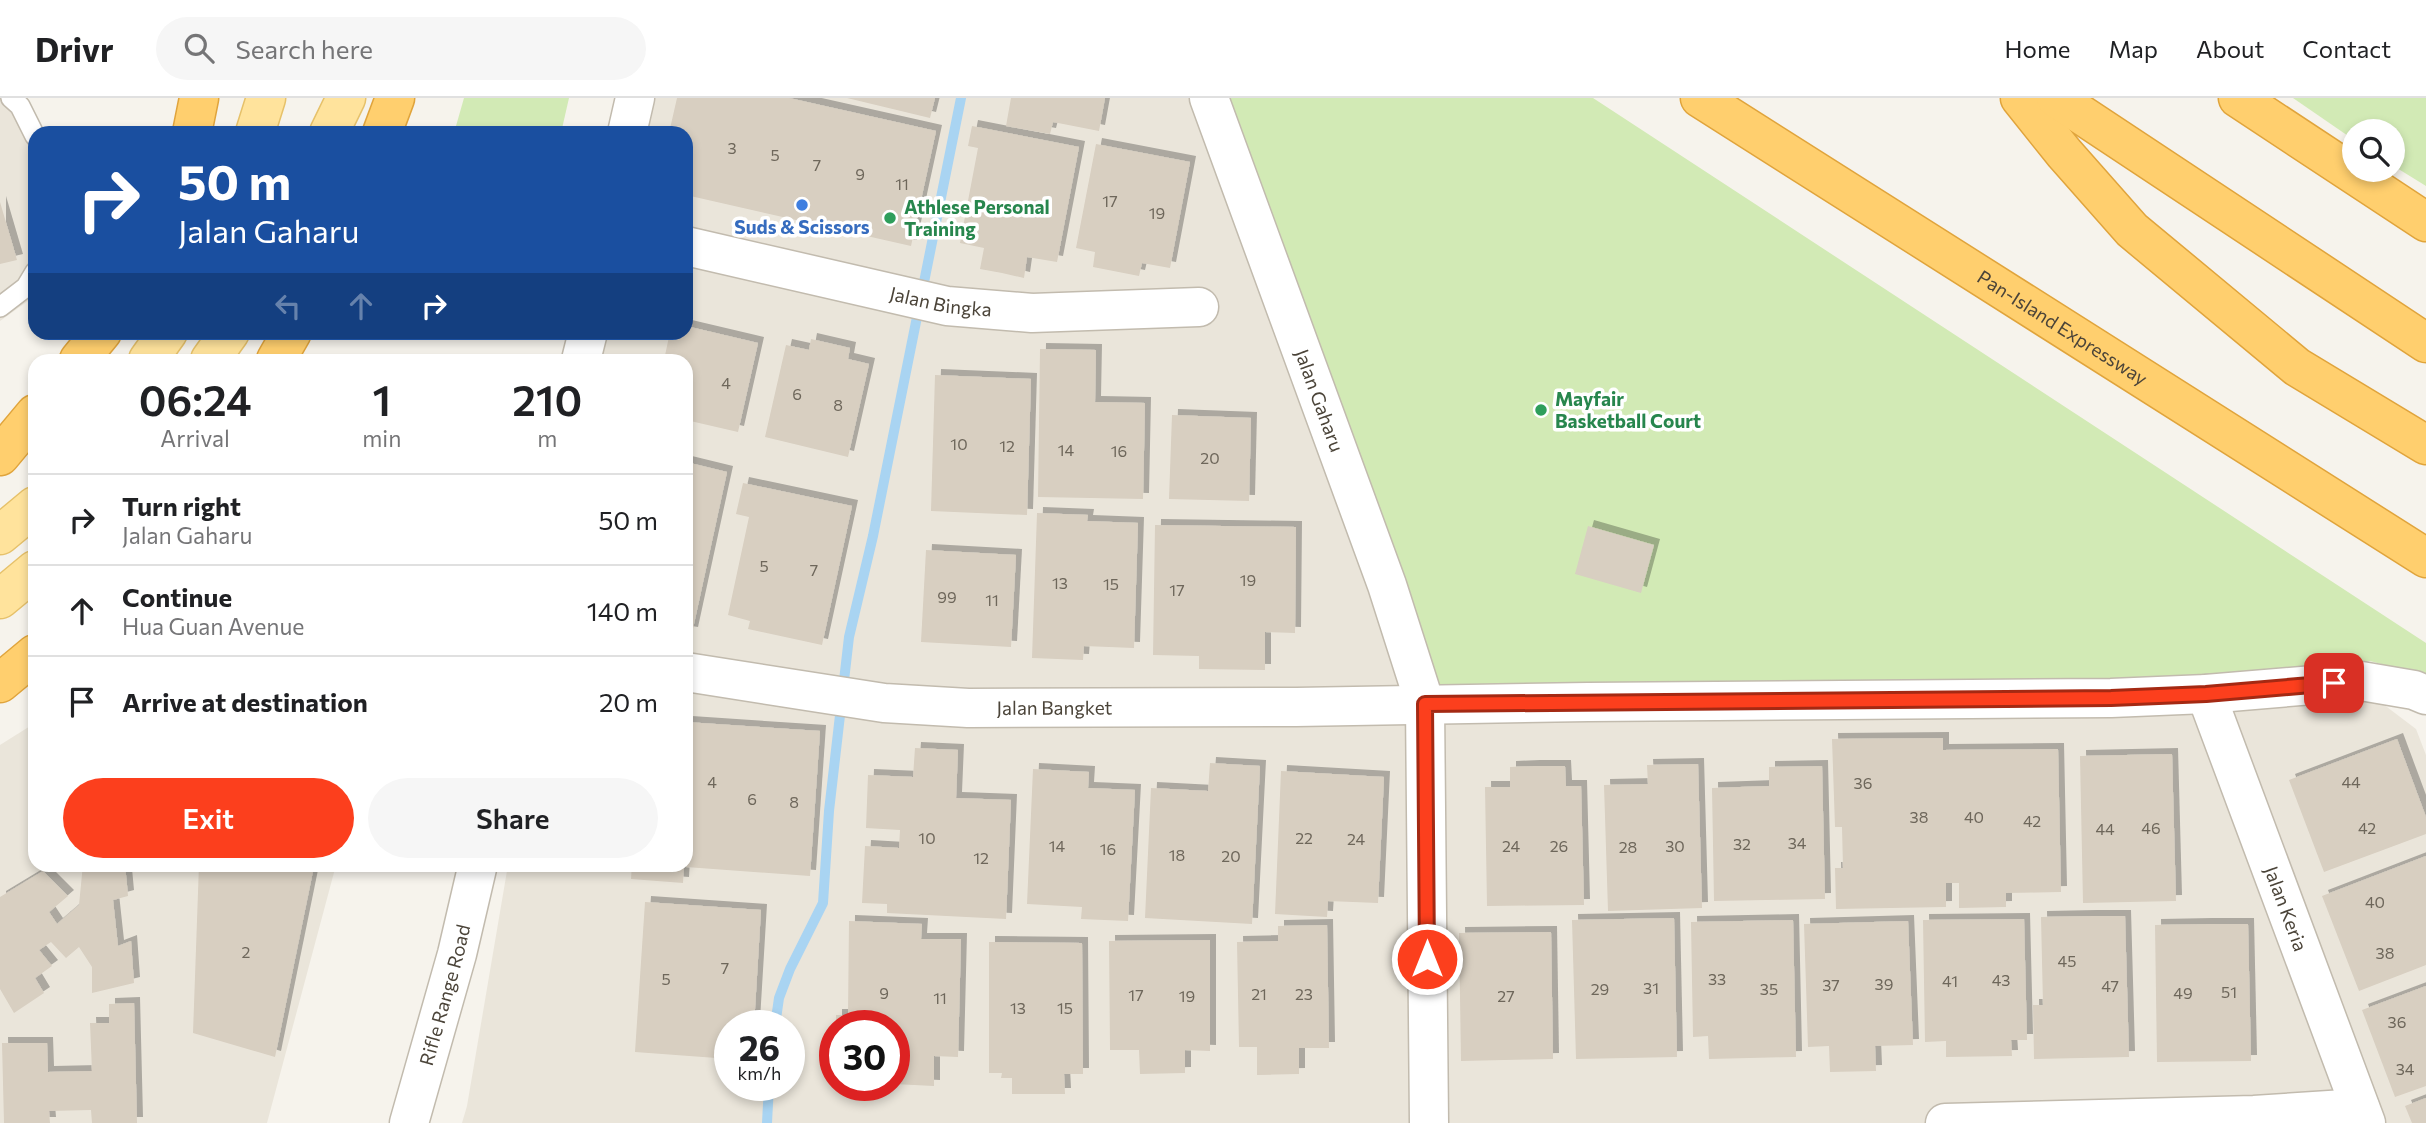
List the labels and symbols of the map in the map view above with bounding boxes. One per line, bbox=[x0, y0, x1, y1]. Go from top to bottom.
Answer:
house number: 3 bbox=[727, 138, 737, 157]
house number: 5 bbox=[770, 145, 780, 164]
house number: 7 bbox=[813, 155, 821, 174]
house number: 9 bbox=[855, 164, 865, 183]
house number: 11 bbox=[895, 174, 909, 193]
house number: 17 bbox=[1102, 191, 1118, 210]
place label: Athlese Personal Training bbox=[904, 195, 1050, 240]
marker: Suds & Scissors bbox=[794, 197, 810, 213]
house number: 19 bbox=[1149, 203, 1165, 222]
marker: Athlese Personal Training bbox=[882, 210, 898, 226]
place label: Suds & Scissors bbox=[734, 215, 870, 238]
street label: Pan-Island Expressway bbox=[1973, 265, 2152, 390]
street label: Jalan Bingka bbox=[888, 281, 993, 321]
street label: Jalan Gaharu bbox=[1291, 346, 1349, 455]
house number: 4 bbox=[721, 373, 731, 392]
house number: 6 bbox=[792, 384, 802, 403]
place label: Mayfair Basketball Court bbox=[1555, 387, 1701, 432]
house number: 8 bbox=[833, 395, 843, 414]
marker: Mayfair Basketball Court bbox=[1533, 402, 1549, 418]
house number: 10 bbox=[950, 434, 968, 453]
house number: 12 bbox=[999, 436, 1015, 455]
house number: 14 bbox=[1058, 440, 1075, 459]
house number: 16 bbox=[1111, 441, 1127, 460]
house number: 20 bbox=[1200, 448, 1220, 467]
house number: 5 bbox=[759, 556, 769, 575]
house number: 7 bbox=[810, 560, 818, 579]
house number: 19 bbox=[1240, 570, 1256, 589]
house number: 13 bbox=[1052, 573, 1068, 592]
house number: 15 bbox=[1103, 574, 1119, 593]
house number: 17 bbox=[1169, 580, 1185, 599]
house number: 99 bbox=[937, 587, 957, 606]
house number: 11 bbox=[985, 590, 999, 609]
pin bbox=[2304, 653, 2364, 713]
street label: Jalan Bangket bbox=[997, 696, 1113, 719]
house number: 4 bbox=[707, 772, 717, 791]
house number: 44 bbox=[2341, 772, 2361, 791]
house number: 36 bbox=[1854, 773, 1872, 792]
house number: 6 bbox=[747, 789, 757, 808]
house number: 8 bbox=[789, 792, 799, 811]
house number: 38 bbox=[1910, 807, 1928, 826]
house number: 40 bbox=[1964, 807, 1984, 826]
house number: 42 bbox=[2023, 811, 2041, 830]
house number: 46 bbox=[2141, 818, 2161, 837]
house number: 42 bbox=[2358, 818, 2376, 837]
house number: 44 bbox=[2095, 819, 2115, 838]
house number: 10 bbox=[918, 828, 936, 847]
house number: 22 bbox=[1295, 828, 1313, 847]
house number: 24 bbox=[1347, 829, 1365, 848]
house number: 34 bbox=[1788, 833, 1807, 852]
house number: 32 bbox=[1733, 834, 1751, 853]
house number: 14 bbox=[1049, 836, 1066, 855]
house number: 24 bbox=[1502, 836, 1520, 855]
house number: 26 bbox=[1550, 836, 1568, 855]
house number: 30 bbox=[1665, 836, 1685, 855]
house number: 28 bbox=[1619, 837, 1637, 856]
house number: 16 bbox=[1100, 839, 1116, 858]
house number: 18 bbox=[1169, 845, 1185, 864]
house number: 20 bbox=[1221, 846, 1241, 865]
house number: 12 bbox=[973, 848, 989, 867]
street label: Jalan Keria bbox=[2260, 863, 2313, 954]
house number: 40 bbox=[2365, 892, 2385, 911]
street label: Rifle Range Road bbox=[414, 922, 475, 1068]
position arrow bbox=[1390, 922, 1464, 996]
house number: 2 bbox=[242, 942, 251, 961]
house number: 38 bbox=[2376, 943, 2394, 962]
house number: 45 bbox=[2058, 951, 2076, 970]
house number: 7 bbox=[721, 958, 729, 977]
house number: 5 bbox=[661, 969, 671, 988]
house number: 33 bbox=[1708, 969, 1726, 988]
house number: 43 bbox=[1992, 970, 2010, 989]
house number: 41 bbox=[1942, 971, 1958, 990]
house number: 39 bbox=[1875, 974, 1893, 993]
house number: 37 bbox=[1822, 975, 1840, 994]
house number: 47 bbox=[2101, 976, 2119, 995]
house number: 31 bbox=[1643, 978, 1659, 997]
house number: 29 bbox=[1591, 979, 1609, 998]
house number: 35 bbox=[1760, 979, 1778, 998]
house number: 51 bbox=[2221, 982, 2237, 1001]
house number: 9 bbox=[879, 983, 889, 1002]
house number: 49 bbox=[2173, 983, 2193, 1002]
house number: 21 bbox=[1251, 984, 1267, 1003]
house number: 23 bbox=[1295, 984, 1313, 1003]
house number: 17 bbox=[1128, 985, 1144, 1004]
house number: 19 bbox=[1179, 986, 1195, 1005]
house number: 27 bbox=[1497, 986, 1515, 1005]
house number: 11 bbox=[933, 988, 947, 1007]
house number: 13 bbox=[1010, 998, 1026, 1017]
house number: 15 bbox=[1057, 998, 1073, 1017]
speed limit sign: 30 bbox=[819, 1010, 910, 1101]
house number: 36 bbox=[2388, 1012, 2406, 1031]
house number: 34 bbox=[2396, 1059, 2415, 1078]

